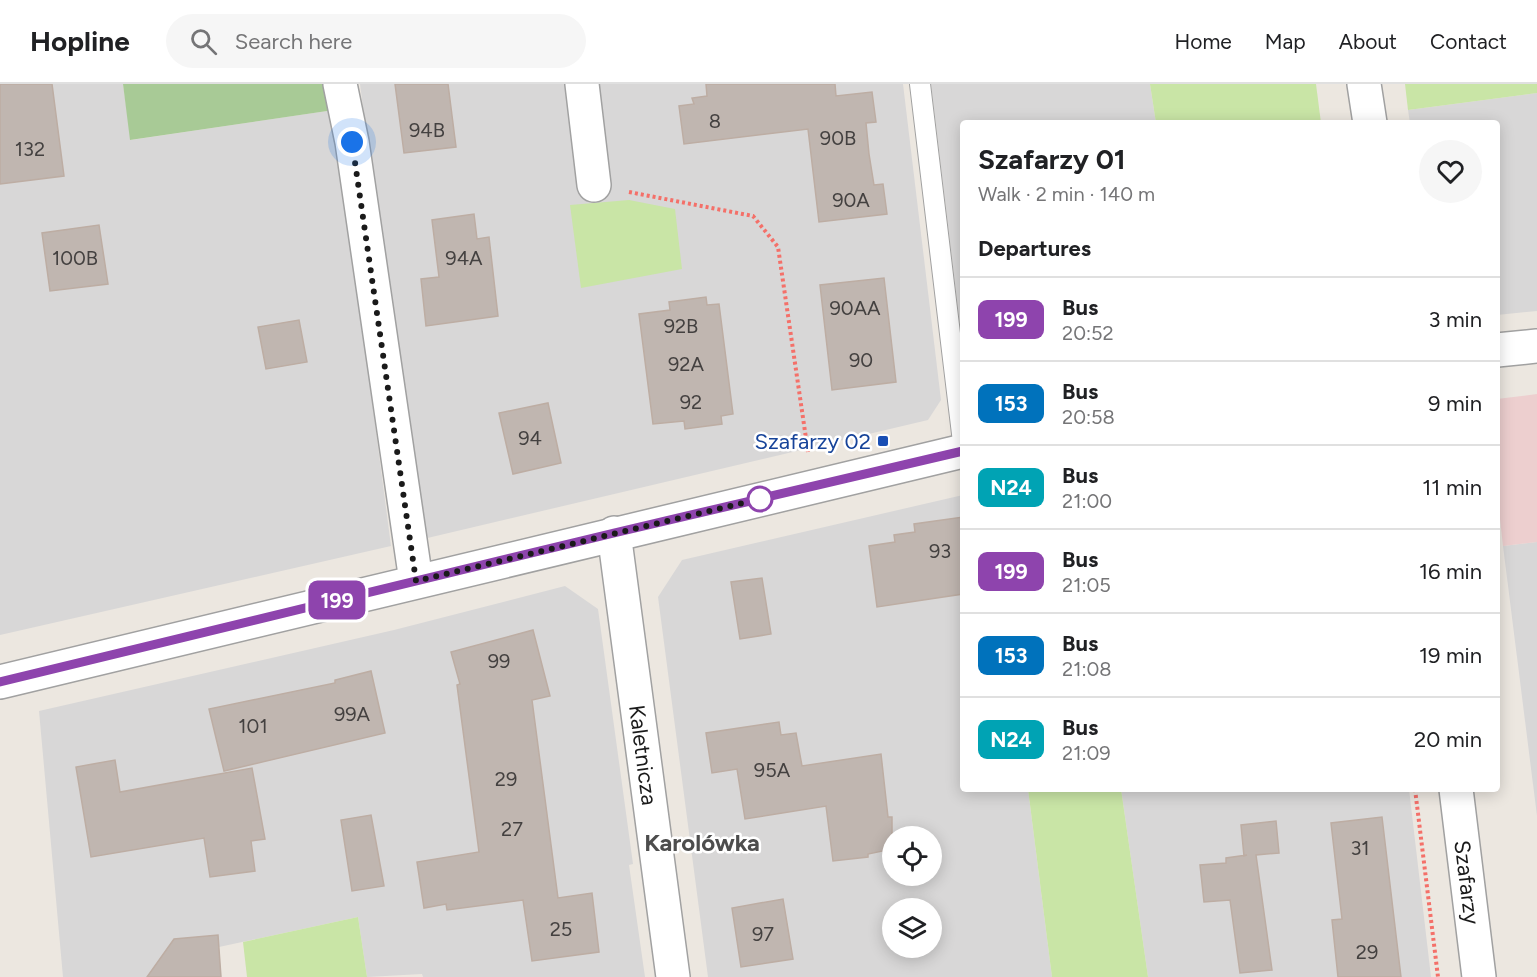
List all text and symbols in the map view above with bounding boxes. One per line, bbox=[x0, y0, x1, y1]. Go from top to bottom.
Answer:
search box bbox=[166, 14, 586, 68]
text: Hopline bbox=[30, 24, 130, 58]
icon: search bbox=[187, 25, 220, 58]
text: Search here bbox=[235, 28, 352, 55]
text: Home bbox=[1175, 29, 1232, 54]
text: Map bbox=[1265, 29, 1306, 54]
text: About bbox=[1339, 29, 1397, 54]
text: Contact bbox=[1430, 29, 1507, 54]
house number: 8 bbox=[709, 109, 721, 133]
house number: 94B bbox=[409, 118, 445, 142]
house number: 90B bbox=[820, 126, 856, 150]
your location bbox=[337, 127, 367, 157]
house number: 132 bbox=[15, 137, 45, 161]
button: heart bbox=[1419, 140, 1482, 203]
text: Szafarzy 01 bbox=[978, 142, 1126, 176]
text: Walk · 2 min · 140 m bbox=[978, 182, 1155, 206]
house number: 90A bbox=[832, 188, 870, 212]
text: Departures bbox=[978, 235, 1091, 262]
house number: 100B bbox=[52, 246, 98, 270]
house number: 94A bbox=[445, 246, 483, 270]
text: Bus bbox=[1062, 294, 1098, 321]
house number: 90AA bbox=[829, 296, 881, 320]
text: 3 min bbox=[1428, 306, 1482, 333]
text: 199 bbox=[994, 307, 1028, 332]
house number: 92B bbox=[664, 314, 698, 338]
text: 20:52 bbox=[1062, 321, 1114, 345]
house number: 90 bbox=[849, 348, 873, 372]
house number: 92A bbox=[668, 352, 704, 376]
text: Bus bbox=[1062, 378, 1098, 405]
house number: 92 bbox=[680, 390, 702, 414]
text: 9 min bbox=[1428, 390, 1482, 417]
text: 153 bbox=[995, 391, 1027, 416]
text: 20:58 bbox=[1062, 405, 1115, 429]
house number: 94 bbox=[518, 426, 542, 450]
place label: Szafarzy 02 bbox=[755, 428, 871, 455]
marker: Szafarzy 02 bbox=[876, 434, 890, 448]
text: Bus bbox=[1062, 462, 1098, 489]
text: 11 min bbox=[1422, 474, 1482, 501]
text: N24 bbox=[990, 475, 1032, 500]
unlabelled marker bbox=[747, 486, 773, 512]
text: 21:00 bbox=[1062, 489, 1112, 513]
house number: 93 bbox=[929, 539, 951, 563]
text: Bus bbox=[1062, 546, 1098, 573]
text: 16 min bbox=[1419, 558, 1482, 585]
text: 199 bbox=[994, 559, 1028, 584]
text: 21:05 bbox=[1062, 573, 1111, 597]
line badge: 199 bbox=[302, 580, 372, 620]
text: 199 bbox=[320, 588, 354, 613]
text: Bus bbox=[1062, 630, 1098, 657]
text: 19 min bbox=[1419, 642, 1482, 669]
text: 153 bbox=[995, 643, 1027, 668]
house number: 99 bbox=[488, 649, 510, 673]
text: 21:08 bbox=[1062, 657, 1112, 681]
house number: 99A bbox=[334, 702, 371, 726]
street label: Kaletnicza bbox=[623, 703, 663, 807]
house number: 101 bbox=[238, 714, 268, 738]
text: Bus bbox=[1062, 714, 1098, 741]
text: 20 min bbox=[1414, 726, 1482, 753]
text: N24 bbox=[990, 727, 1032, 752]
text: 21:09 bbox=[1062, 741, 1111, 765]
house number: 95A bbox=[754, 758, 791, 782]
house number: 29 bbox=[495, 767, 517, 791]
house number: 27 bbox=[501, 817, 523, 841]
map controls bbox=[882, 826, 942, 958]
button: locate bbox=[882, 826, 942, 886]
district label: Karolówka bbox=[644, 828, 760, 857]
house number: 31 bbox=[1350, 836, 1370, 860]
street label: Szafarzy bbox=[1448, 839, 1486, 926]
button: layers bbox=[882, 898, 942, 958]
house number: 25 bbox=[550, 917, 572, 941]
house number: 97 bbox=[752, 922, 774, 946]
house number: 29 bbox=[1356, 940, 1378, 964]

